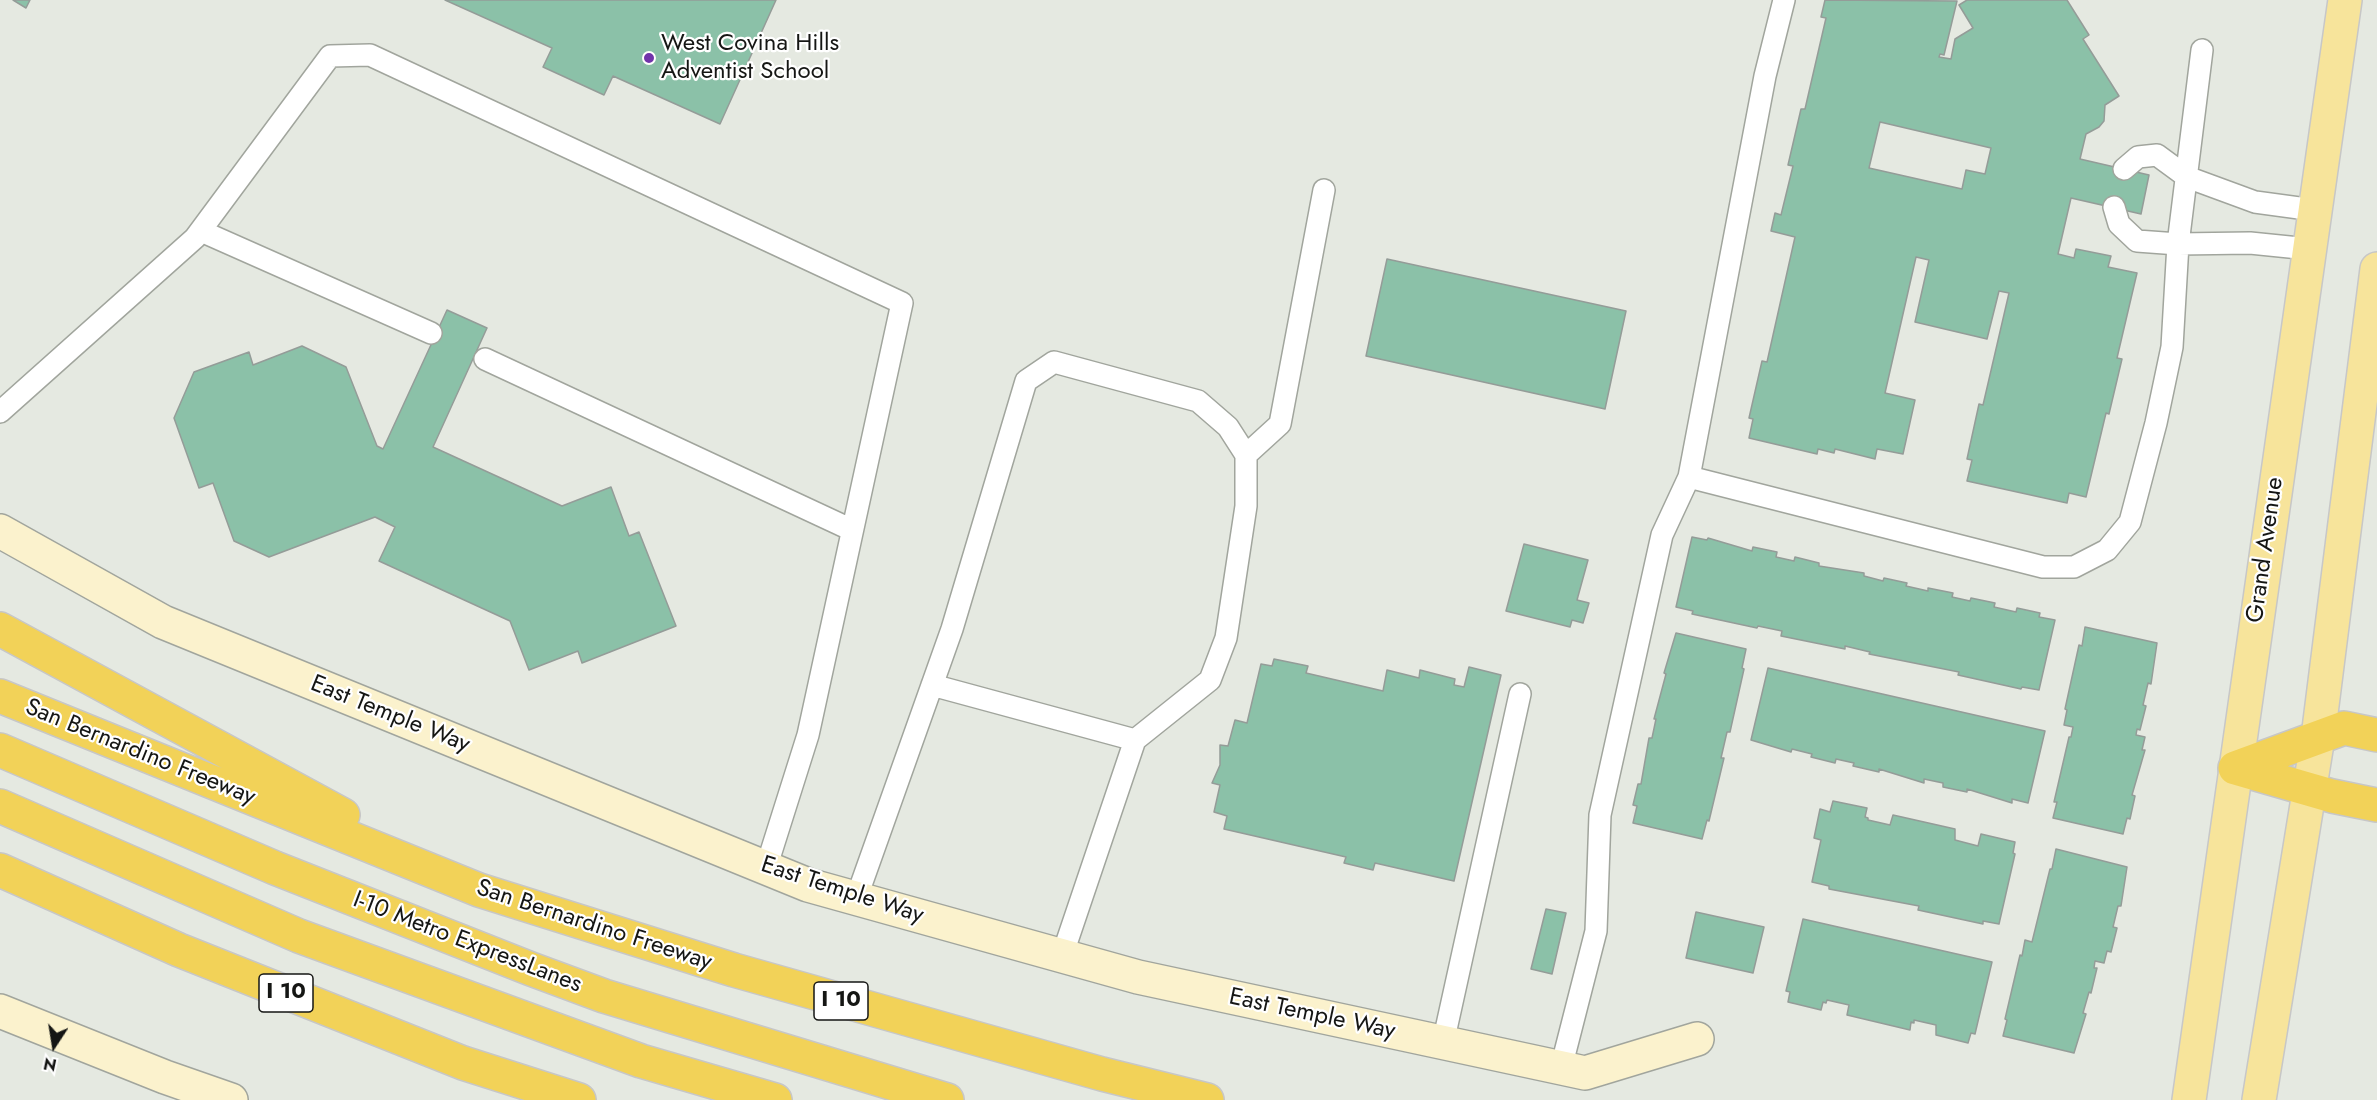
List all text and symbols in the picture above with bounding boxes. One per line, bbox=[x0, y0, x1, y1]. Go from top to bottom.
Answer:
place label: West Covina Hills Adventist School bbox=[661, 30, 839, 86]
marker: West Covina Hills Adventist School bbox=[642, 51, 656, 65]
street label: Grand Avenue bbox=[2242, 475, 2290, 625]
street label: East Temple Way bbox=[306, 670, 474, 760]
street label: San Bernardino Freeway bbox=[21, 694, 259, 812]
street label: East Temple Way bbox=[757, 851, 927, 931]
street label: San Bernardino Freeway bbox=[473, 874, 715, 978]
street label: I-10 Metro ExpressLanes bbox=[349, 886, 585, 1000]
road number: I 10 bbox=[259, 974, 313, 1012]
road number: I 10 bbox=[814, 982, 868, 1020]
street label: East Temple Way bbox=[1226, 983, 1398, 1047]
north arrow bbox=[24, 1016, 84, 1076]
text: N bbox=[42, 1052, 59, 1077]

